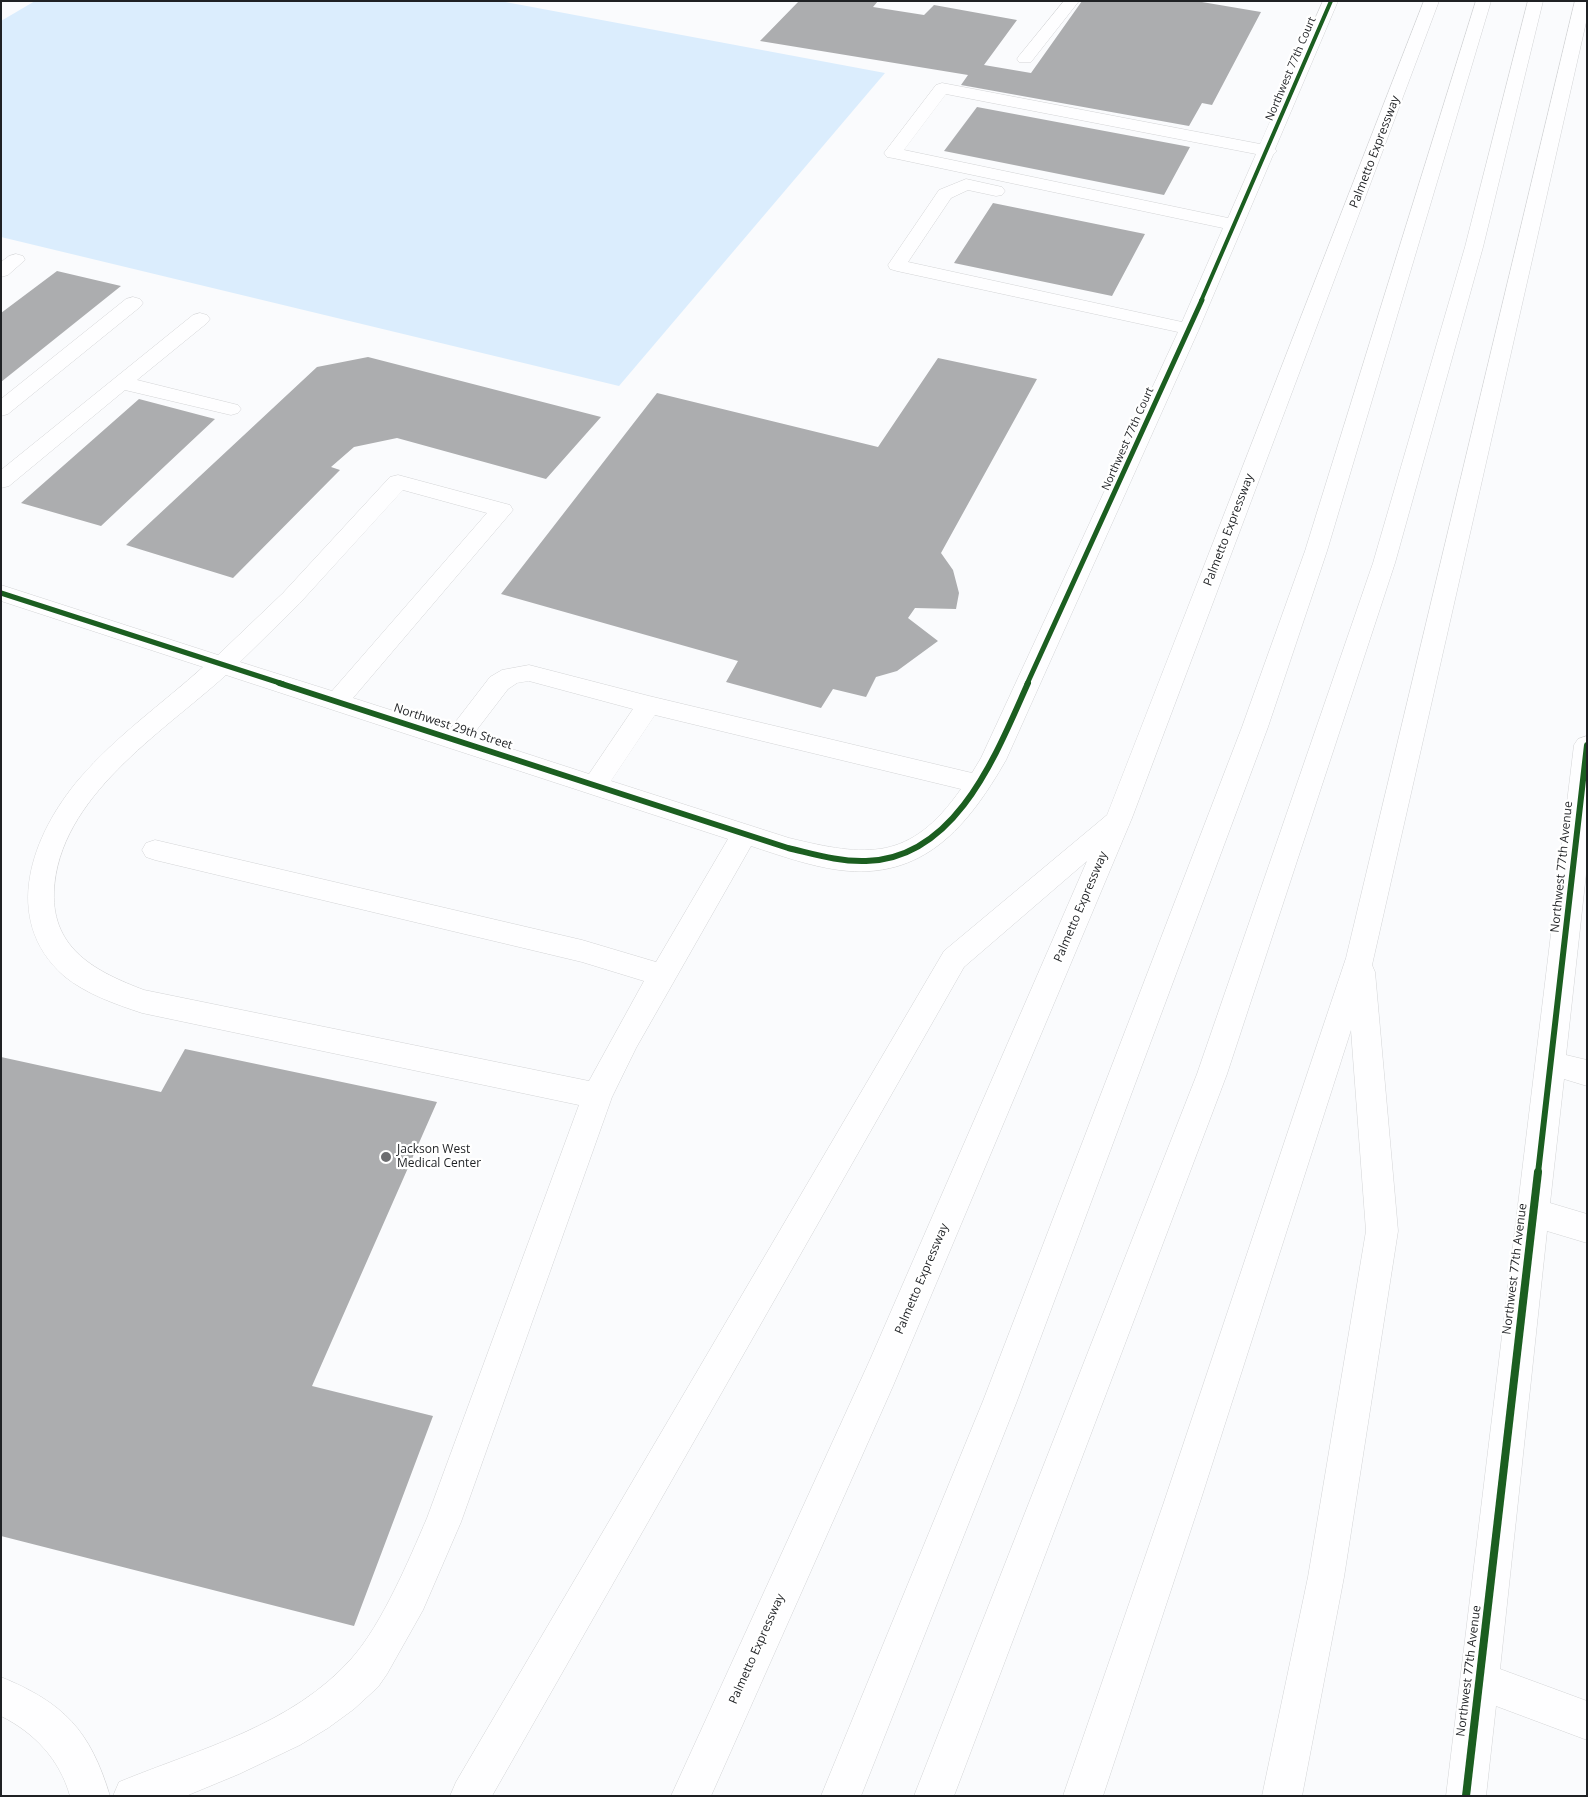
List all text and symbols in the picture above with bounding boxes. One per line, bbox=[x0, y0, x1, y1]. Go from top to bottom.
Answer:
street label: Northwest 77th Court bbox=[1263, 15, 1319, 123]
street label: Palmetto Expressway bbox=[1347, 94, 1403, 210]
street label: Northwest 77th Court bbox=[1099, 385, 1157, 493]
street label: Palmetto Expressway bbox=[1201, 472, 1257, 588]
street label: Northwest 29th Street bbox=[392, 701, 514, 753]
street label: Northwest 77th Avenue bbox=[1548, 801, 1576, 933]
street label: Palmetto Expressway bbox=[1051, 849, 1111, 965]
place label: Jackson West Medical Center bbox=[397, 1143, 481, 1171]
marker: Jackson West Medical Center bbox=[379, 1150, 393, 1164]
street label: Northwest 77th Avenue bbox=[1500, 1203, 1530, 1335]
street label: Palmetto Expressway bbox=[892, 1221, 952, 1337]
street label: Palmetto Expressway bbox=[726, 1592, 788, 1706]
street label: Northwest 77th Avenue bbox=[1454, 1605, 1484, 1737]

